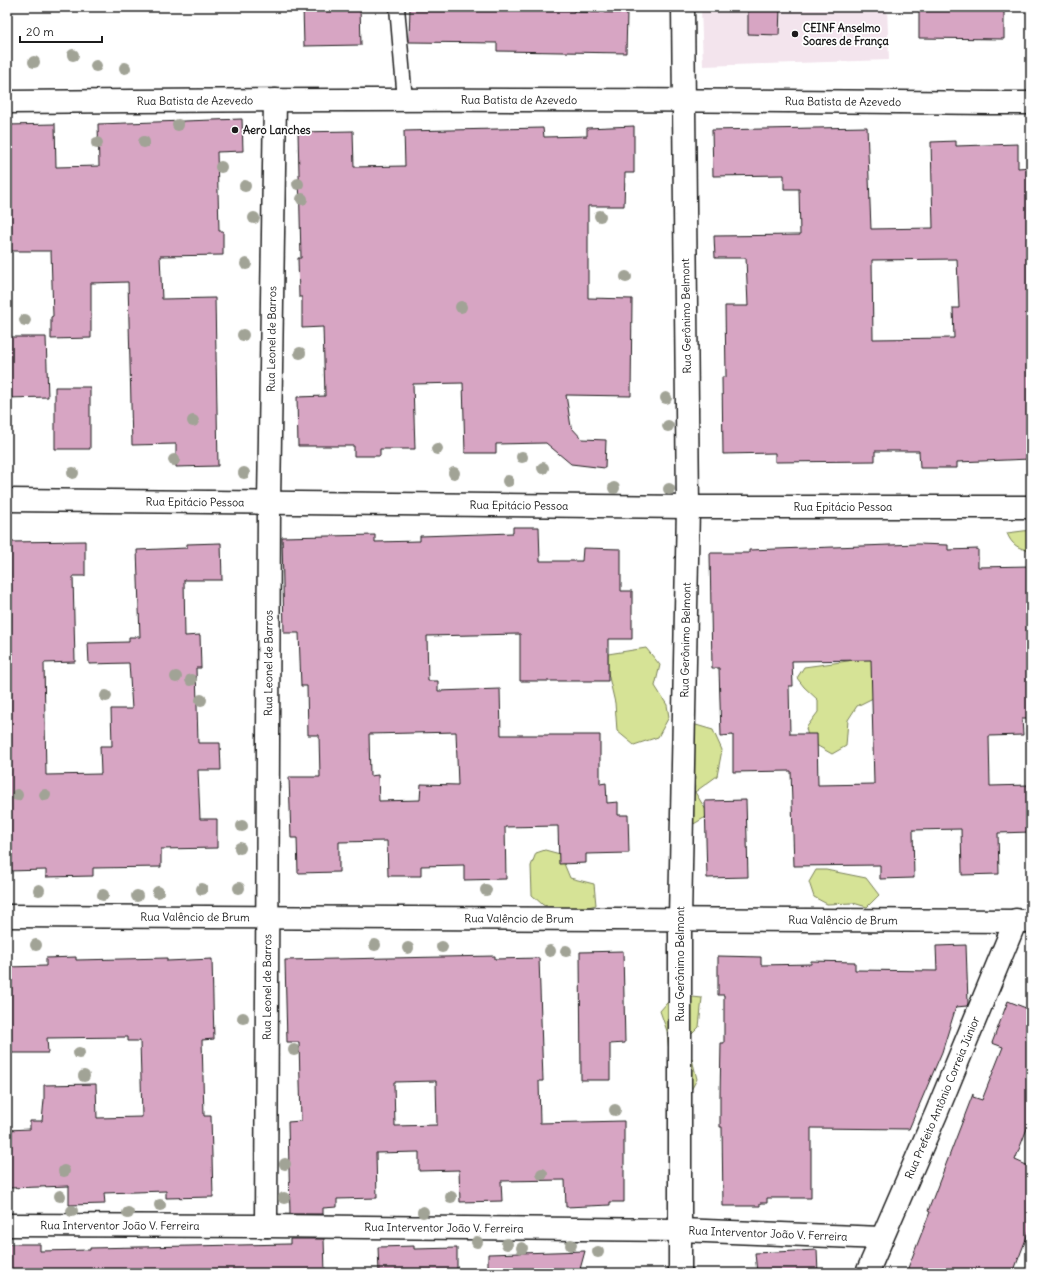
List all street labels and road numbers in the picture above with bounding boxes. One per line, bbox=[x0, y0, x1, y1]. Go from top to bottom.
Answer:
street label: Rua Batista de Azevedo bbox=[137, 93, 253, 108]
street label: Rua Batista de Azevedo bbox=[461, 93, 577, 107]
street label: Rua Batista de Azevedo bbox=[785, 94, 901, 109]
street label: Rua Gerônimo Belmont bbox=[678, 258, 694, 374]
street label: Rua Leonel de Barros bbox=[264, 286, 279, 392]
street label: Rua Epitácio Pessoa bbox=[145, 494, 244, 509]
street label: Rua Epitácio Pessoa bbox=[469, 498, 568, 513]
street label: Rua Epitácio Pessoa bbox=[794, 500, 892, 514]
street label: Rua Gerônimo Belmont bbox=[677, 582, 694, 698]
street label: Rua Leonel de Barros bbox=[261, 610, 276, 716]
street label: Rua Gerônimo Belmont bbox=[673, 906, 687, 1022]
street label: Rua Valêncio de Brum bbox=[140, 910, 250, 924]
street label: Rua Valêncio de Brum bbox=[464, 911, 574, 926]
street label: Rua Valêncio de Brum bbox=[788, 913, 898, 927]
street label: Rua Leonel de Barros bbox=[260, 934, 274, 1040]
street label: Rua Prefeito Antônio Correia Júnior bbox=[902, 1014, 983, 1181]
street label: Rua Interventor João V. Ferreira bbox=[40, 1218, 200, 1233]
street label: Rua Interventor João V. Ferreira bbox=[364, 1220, 524, 1235]
street label: Rua Interventor João V. Ferreira bbox=[688, 1223, 848, 1244]

